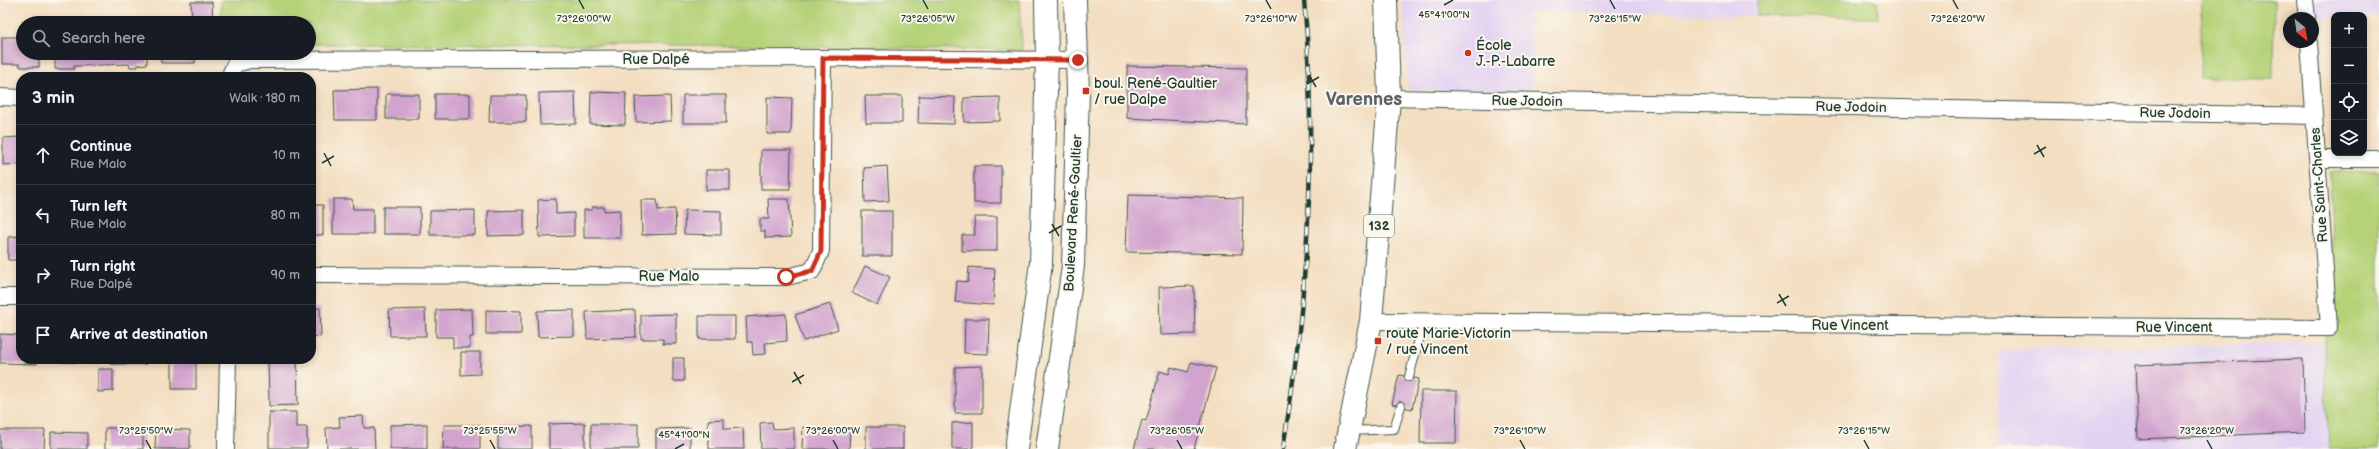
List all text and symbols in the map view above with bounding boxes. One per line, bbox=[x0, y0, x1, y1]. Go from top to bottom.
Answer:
text: 45°41'00"N bbox=[1418, 9, 1470, 21]
north arrow bbox=[2283, 12, 2319, 48]
map controls bbox=[2331, 12, 2367, 156]
button: + bbox=[2331, 12, 2367, 48]
text: 73°26'00"W bbox=[557, 13, 611, 25]
text: 73°26'05"W bbox=[901, 13, 955, 25]
text: 73°26'10"W bbox=[1245, 13, 1297, 25]
text: 73°26'15"W bbox=[1589, 13, 1641, 25]
text: 73°26'20"W bbox=[1931, 13, 1985, 25]
search box bbox=[16, 16, 316, 60]
icon: search bbox=[30, 27, 52, 49]
text: Search here bbox=[62, 29, 145, 48]
place label: École J.-P.-Labarre bbox=[1476, 36, 1555, 70]
marker: École J.-P.-Labarre bbox=[1463, 48, 1473, 58]
button: − bbox=[2331, 48, 2367, 84]
street label: Rue Dalpé bbox=[622, 51, 690, 68]
route end bbox=[1069, 51, 1087, 69]
place label: boul. René-Gaultier / rue Dalpe bbox=[1094, 75, 1218, 108]
button: locate bbox=[2331, 84, 2367, 120]
marker: boul. René-Gaultier / rue Dalpe bbox=[1081, 86, 1091, 96]
text: 3 min bbox=[32, 88, 75, 108]
district label: Varennes bbox=[1326, 89, 1402, 110]
text: Walk · 180 m bbox=[229, 90, 300, 106]
street label: Rue Jodoin bbox=[1491, 92, 1563, 110]
street label: Rue Jodoin bbox=[1815, 98, 1887, 116]
street label: Rue Jodoin bbox=[2139, 104, 2211, 122]
button: layers bbox=[2331, 120, 2367, 156]
street label: Rue Saint-Charles bbox=[2306, 127, 2332, 243]
street label: Boulevard René-Gaultier bbox=[1060, 133, 1086, 292]
text: Continue bbox=[70, 137, 132, 156]
icon: ahead bbox=[32, 144, 54, 166]
text: 10 m bbox=[273, 147, 300, 163]
text: Rue Malo bbox=[70, 156, 126, 172]
text: Turn left bbox=[70, 197, 127, 216]
icon: left bbox=[32, 204, 54, 226]
text: 80 m bbox=[271, 207, 300, 223]
road number: 132 bbox=[1364, 215, 1394, 237]
text: Rue Malo bbox=[70, 216, 126, 232]
text: Turn right bbox=[70, 257, 135, 276]
icon: right bbox=[32, 264, 54, 286]
text: 90 m bbox=[271, 267, 300, 283]
street label: Rue Malo bbox=[639, 268, 699, 285]
route start bbox=[777, 268, 795, 286]
text: Rue Dalpé bbox=[70, 276, 133, 292]
street label: Rue Vincent bbox=[1811, 317, 1889, 334]
street label: Rue Vincent bbox=[2135, 319, 2213, 336]
icon: arrive bbox=[32, 324, 54, 346]
text: Arrive at destination bbox=[70, 325, 208, 344]
place label: route Marie-Victorin / rue Vincent bbox=[1386, 325, 1511, 358]
marker: route Marie-Victorin / rue Vincent bbox=[1373, 336, 1383, 346]
text: 73°25'50"W bbox=[119, 425, 173, 437]
text: 73°25'55"W bbox=[463, 425, 517, 437]
text: 73°26'00"W bbox=[806, 425, 860, 437]
text: 73°26'05"W bbox=[1150, 425, 1204, 437]
text: 73°26'10"W bbox=[1494, 425, 1546, 437]
text: 73°26'15"W bbox=[1838, 425, 1890, 437]
text: 73°26'20"W bbox=[2180, 425, 2234, 437]
text: 45°41'00"N bbox=[658, 429, 710, 441]

